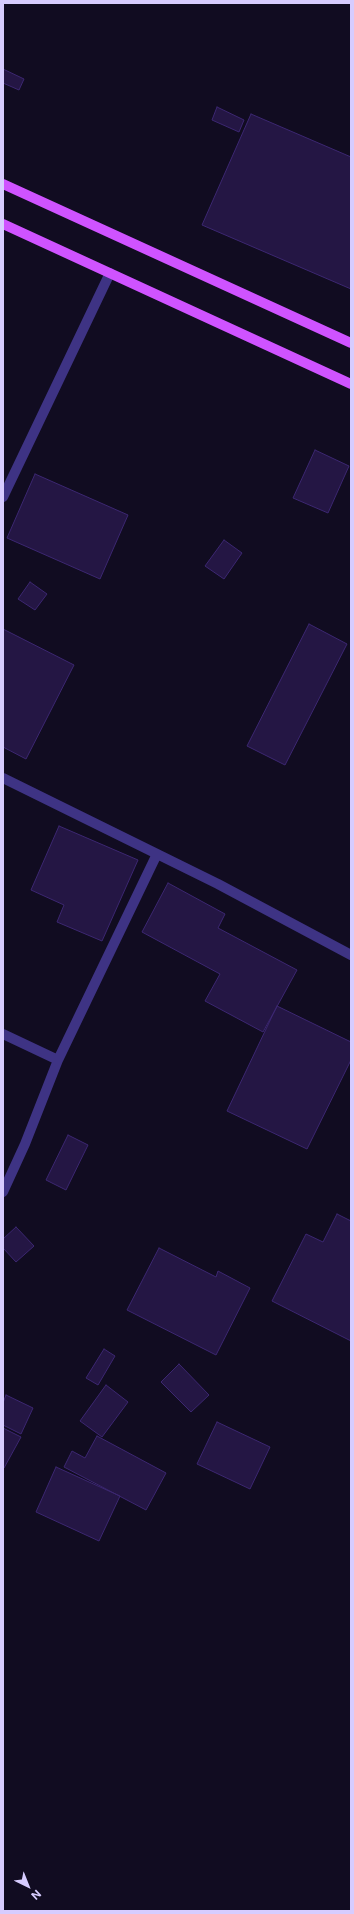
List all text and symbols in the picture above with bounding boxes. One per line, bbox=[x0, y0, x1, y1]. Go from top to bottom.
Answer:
north arrow bbox=[8, 1866, 48, 1906]
text: N bbox=[28, 1887, 44, 1903]

